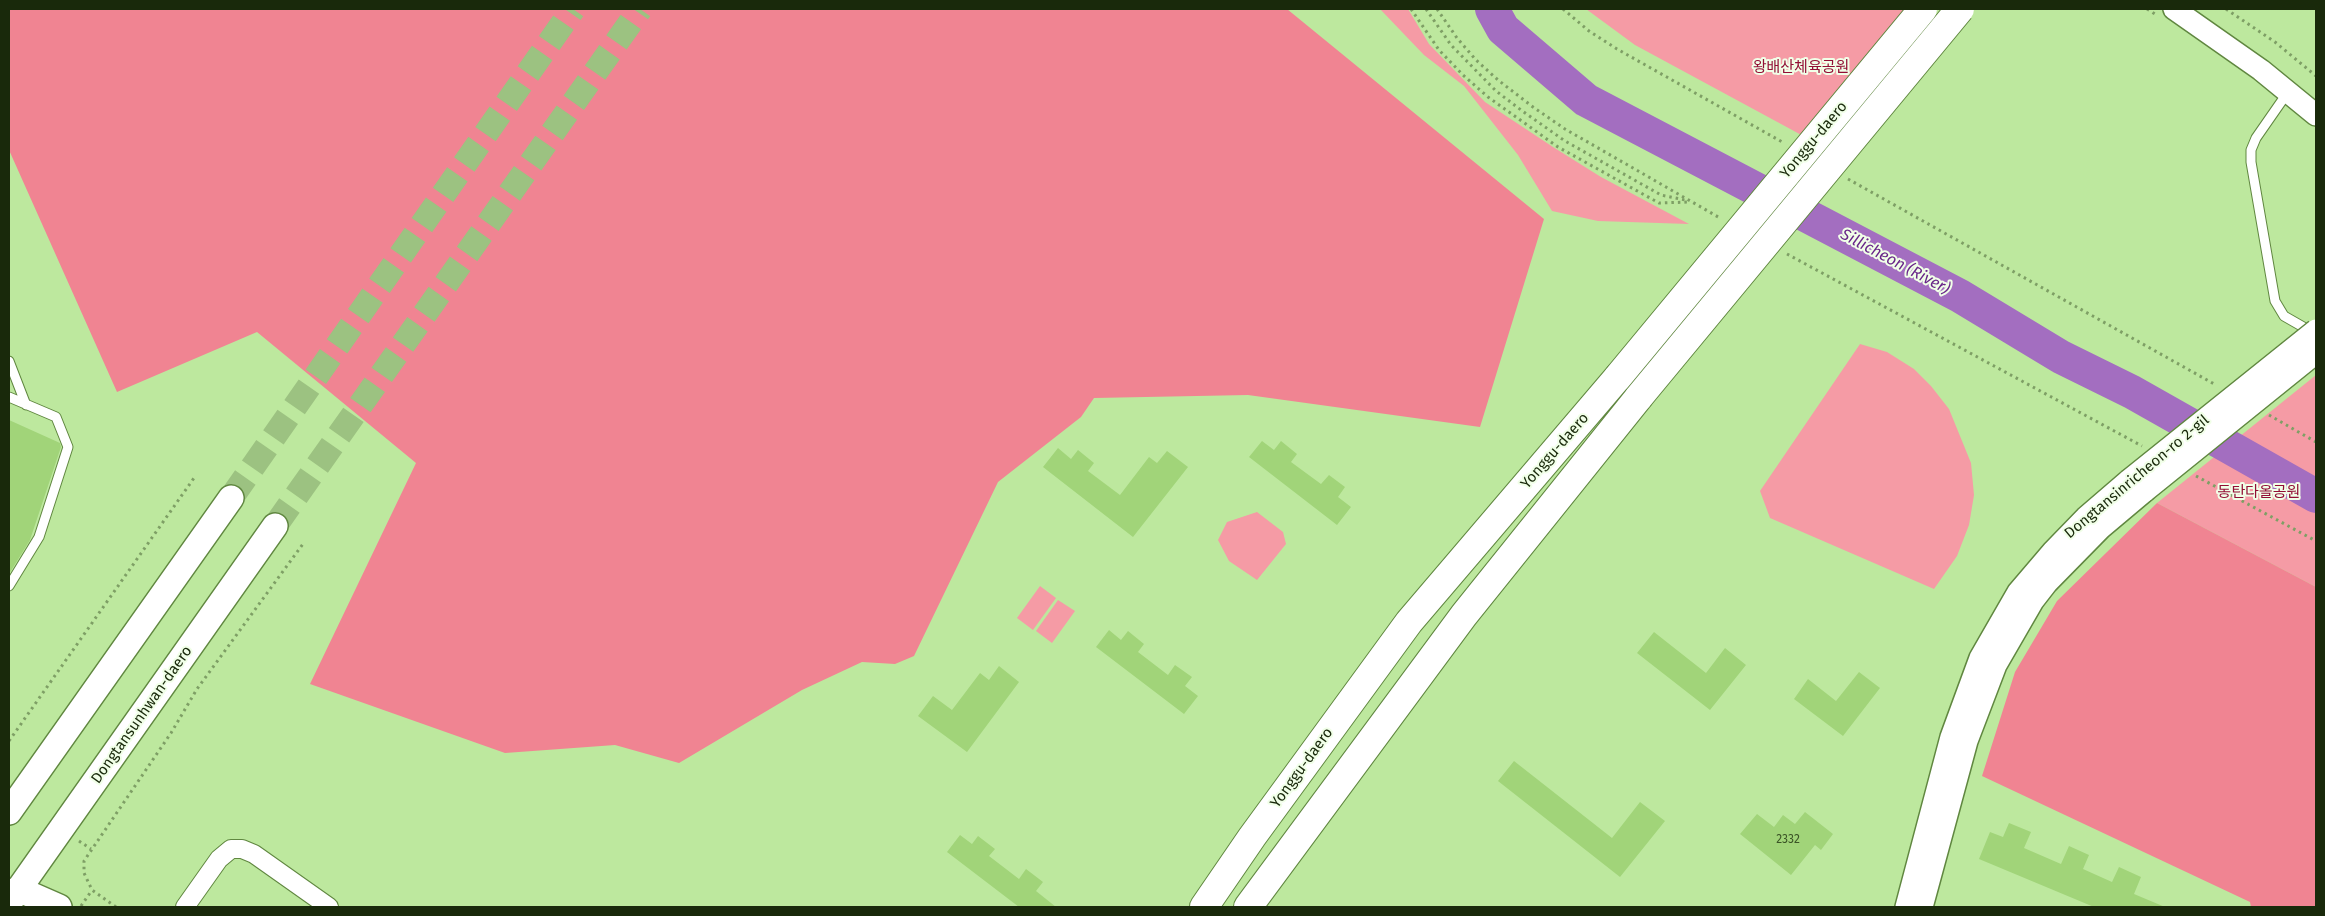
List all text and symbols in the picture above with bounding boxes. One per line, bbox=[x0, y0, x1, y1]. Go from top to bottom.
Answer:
park label: 왕배산체육공원 bbox=[1753, 59, 1849, 77]
street label: Yonggu-daero bbox=[1777, 98, 1851, 182]
water label: Sillicheon (River) bbox=[1837, 225, 1953, 299]
street label: Yonggu-daero bbox=[1517, 409, 1593, 493]
street label: Dongtansinricheon-ro 2-gil bbox=[2061, 411, 2213, 543]
park label: 동탄다올공원 bbox=[2218, 484, 2300, 502]
street label: Dongtansunhwan-daero bbox=[88, 643, 196, 787]
street label: Yonggu-daero bbox=[1267, 724, 1337, 812]
house number: 2332 bbox=[1776, 833, 1800, 847]

